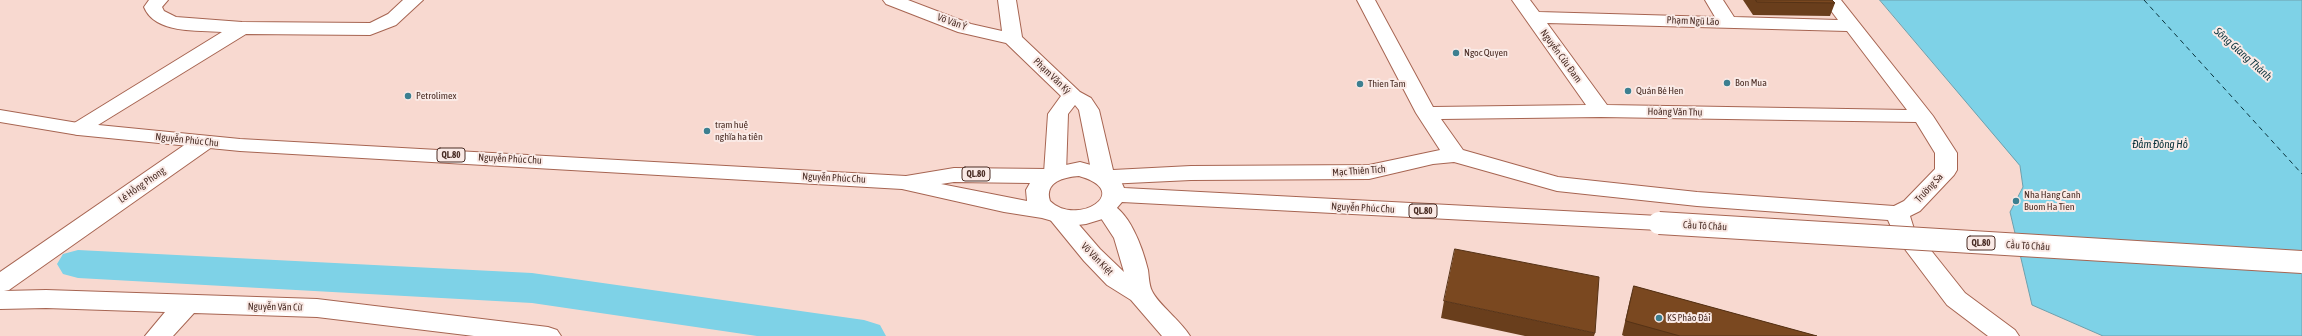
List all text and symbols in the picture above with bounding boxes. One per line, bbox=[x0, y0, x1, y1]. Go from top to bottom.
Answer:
street label: Võ Văn Ý bbox=[936, 11, 968, 33]
street label: Phạm Ngũ Lão bbox=[1667, 14, 1719, 28]
water label: Sông Giang Thành bbox=[2211, 25, 2275, 83]
street label: Nguyễn Cửu Đam bbox=[1538, 27, 1584, 85]
place label: Ngoc Quyen bbox=[1464, 47, 1508, 59]
marker: Ngoc Quyen bbox=[1451, 48, 1461, 58]
street label: Phạm Văn Ký bbox=[1031, 55, 1073, 97]
place label: Bon Mua bbox=[1735, 77, 1767, 89]
place label: Thien Tam bbox=[1368, 78, 1406, 90]
marker: Bon Mua bbox=[1722, 78, 1732, 88]
marker: Thien Tam bbox=[1355, 79, 1365, 89]
place label: Quán Bé Hen bbox=[1636, 85, 1683, 97]
marker: Quán Bé Hen bbox=[1623, 86, 1633, 96]
place label: Petrolimex bbox=[416, 90, 456, 102]
marker: Petrolimex bbox=[403, 91, 413, 101]
street label: Hoàng Văn Thụ bbox=[1647, 106, 1703, 118]
place label: trạm huệ nghĩa ha tiên bbox=[715, 119, 763, 142]
marker: trạm huệ nghĩa ha tiên bbox=[702, 126, 712, 136]
street label: Nguyễn Phúc Chu bbox=[155, 131, 219, 149]
water label: Đầm Đông Hồ bbox=[2132, 138, 2188, 152]
road number: QL.80 bbox=[437, 148, 465, 162]
street label: Nguyễn Phúc Chu bbox=[478, 151, 542, 167]
street label: Mạc Thiên Tích bbox=[1332, 163, 1386, 179]
street label: Lê Hồng Phong bbox=[116, 164, 168, 206]
road number: QL.80 bbox=[962, 167, 990, 181]
street label: Nguyễn Phúc Chu bbox=[802, 170, 866, 186]
street label: Trường Sa bbox=[1912, 171, 1946, 205]
place label: Nha Hang Canh Buom Ha Tien bbox=[2024, 189, 2081, 212]
marker: Nha Hang Canh Buom Ha Tien bbox=[2011, 196, 2021, 206]
street label: Nguyễn Phúc Chu bbox=[1331, 200, 1395, 216]
road number: QL.80 bbox=[1409, 204, 1437, 218]
street label: Cầu Tô Châu bbox=[1683, 219, 1727, 233]
road number: QL.80 bbox=[1967, 236, 1995, 250]
street label: Cầu Tô Châu bbox=[2006, 239, 2050, 253]
street label: Võ Văn Kiệt bbox=[1079, 240, 1115, 278]
street label: Nguyễn Văn Cừ bbox=[248, 301, 302, 313]
place label: KS Pháo Đài bbox=[1667, 312, 1710, 324]
marker: KS Pháo Đài bbox=[1654, 313, 1664, 323]

